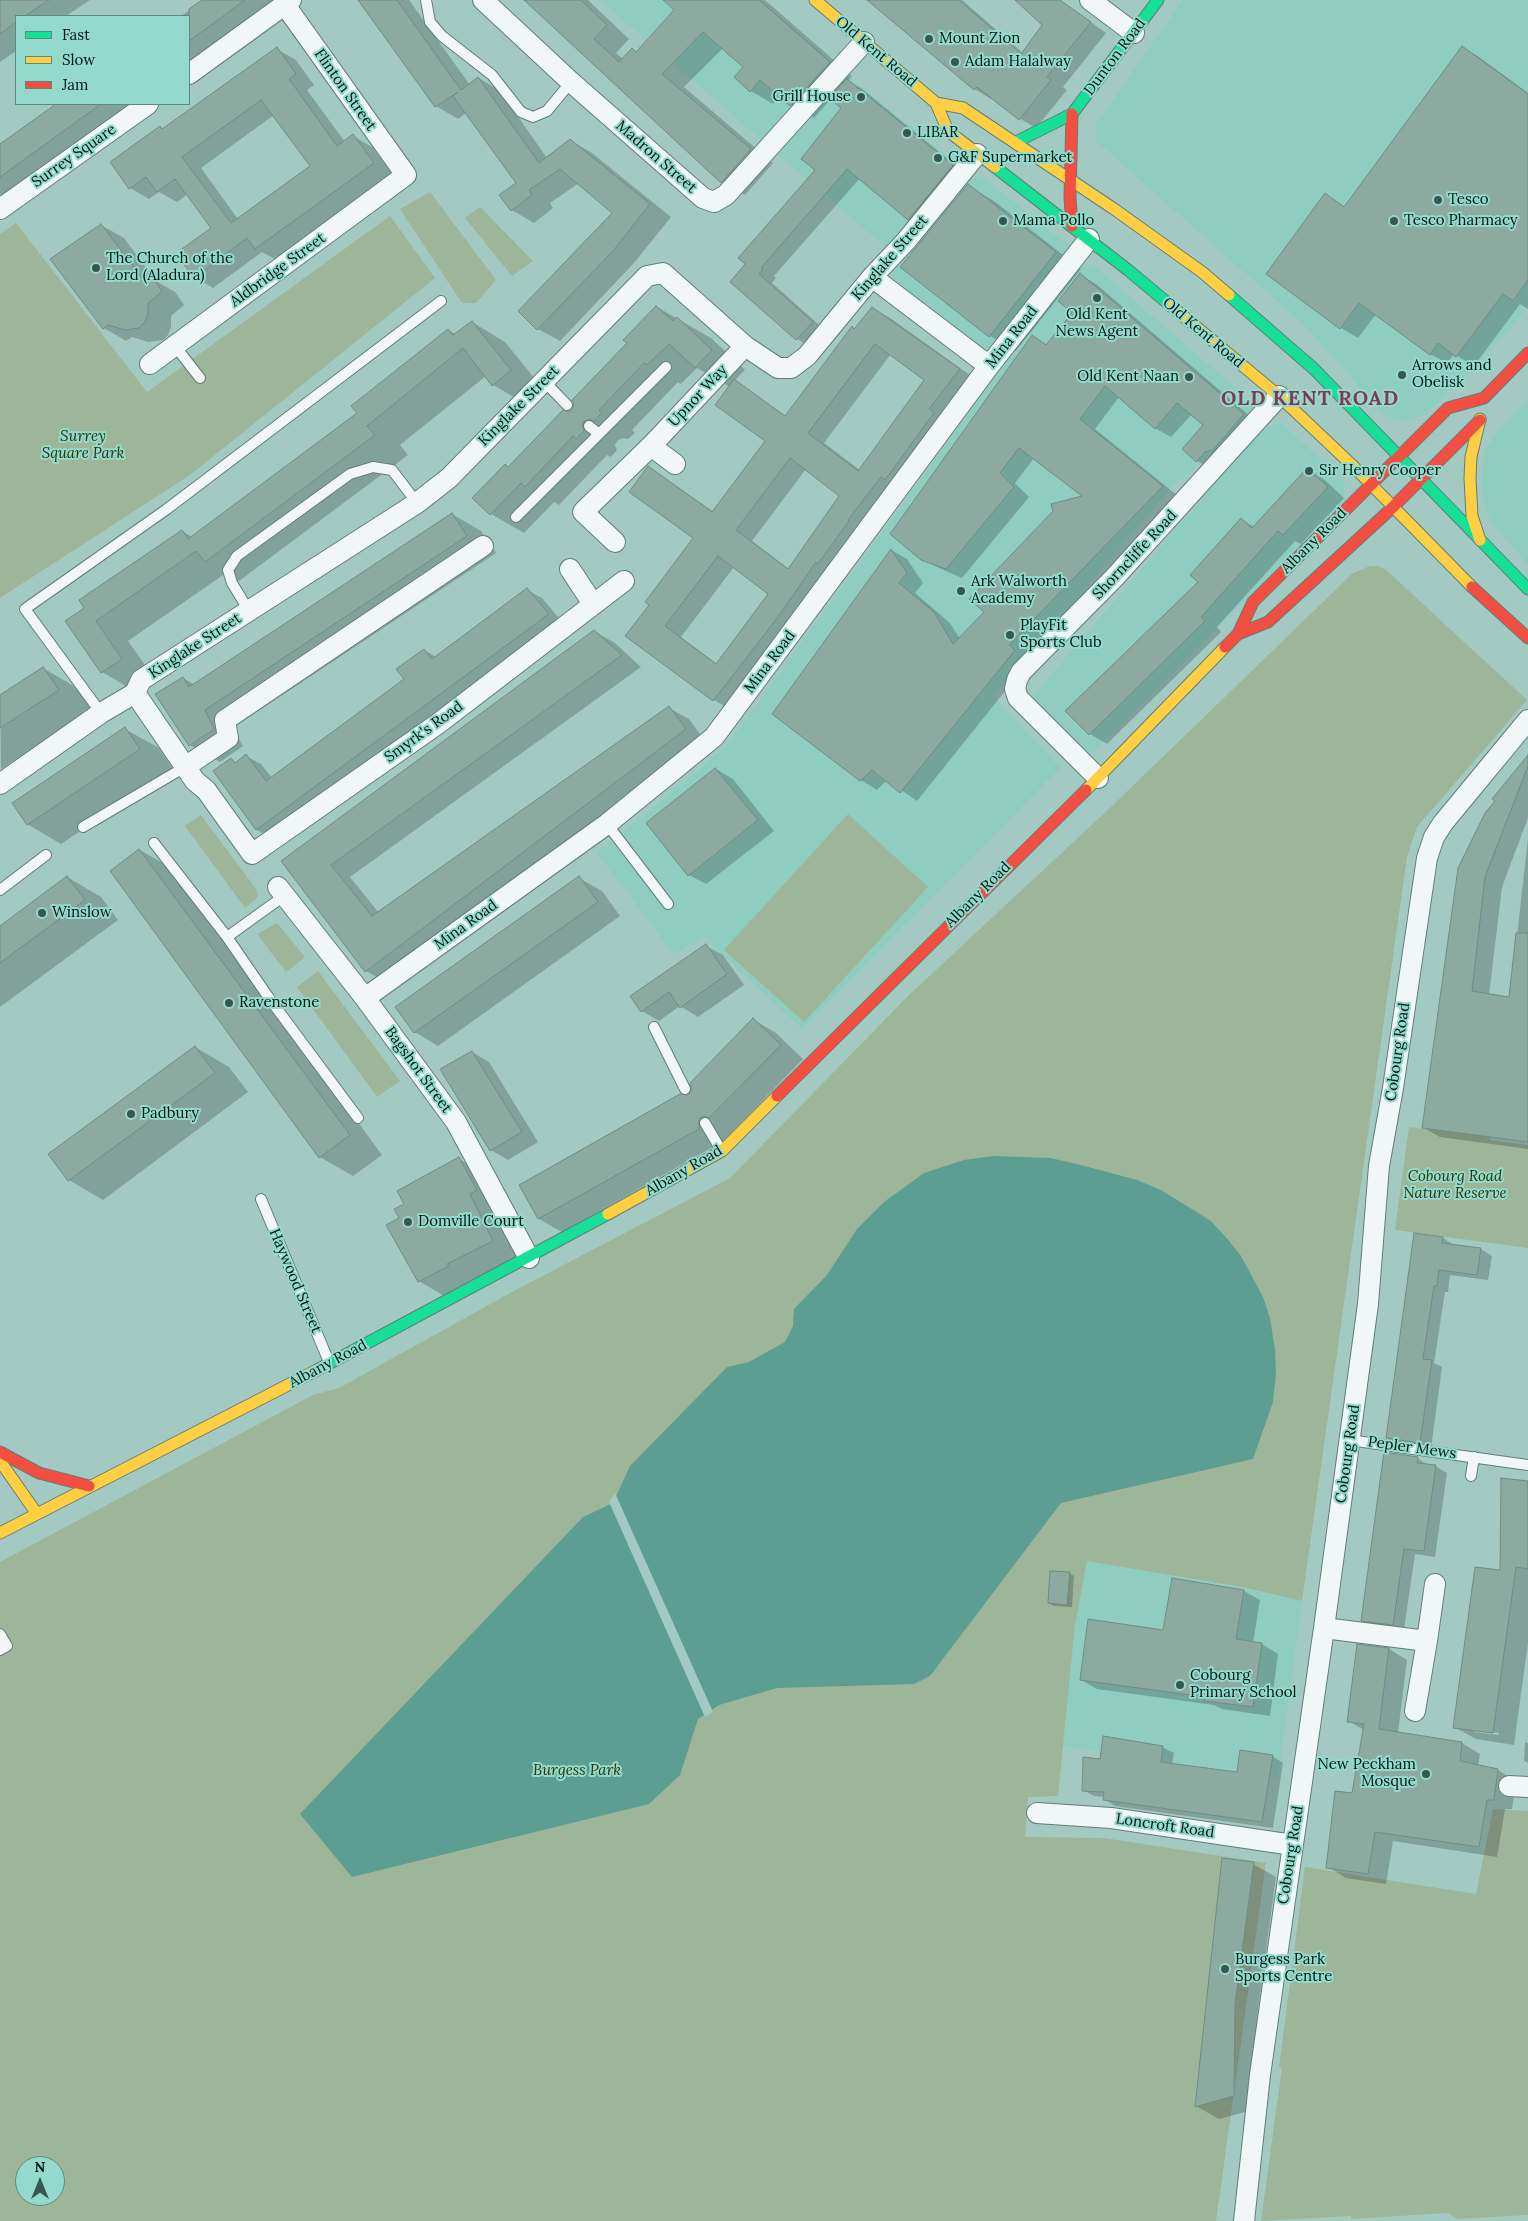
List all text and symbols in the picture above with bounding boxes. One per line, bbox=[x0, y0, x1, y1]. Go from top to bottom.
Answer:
street label: Old Kent Road bbox=[832, 13, 920, 91]
legend bbox=[15, 15, 190, 105]
street label: Dunton Road bbox=[1080, 15, 1150, 99]
text: Fast bbox=[62, 25, 90, 44]
place label: Mount Zion bbox=[939, 30, 1020, 48]
marker: Mount Zion bbox=[923, 33, 935, 45]
street label: Flinton Street bbox=[310, 46, 380, 134]
text: Slow bbox=[62, 50, 95, 69]
place label: Adam Halalway bbox=[965, 53, 1071, 71]
marker: Adam Halalway bbox=[949, 56, 961, 68]
text: Jam bbox=[62, 75, 89, 94]
place label: Grill House bbox=[773, 88, 851, 106]
marker: Grill House bbox=[855, 91, 867, 103]
street label: Madron Street bbox=[612, 117, 700, 197]
street label: Surrey Square bbox=[28, 120, 120, 192]
place label: LIBAR bbox=[917, 124, 958, 142]
marker: LIBAR bbox=[901, 127, 913, 139]
place label: G&F Supermarket bbox=[948, 149, 1072, 167]
marker: G&F Supermarket bbox=[932, 152, 944, 164]
place label: Tesco bbox=[1448, 191, 1489, 209]
marker: Tesco bbox=[1432, 194, 1444, 206]
street label: Kinglake Street bbox=[848, 212, 932, 304]
place label: Mama Pollo bbox=[1013, 212, 1094, 230]
place label: Tesco Pharmacy bbox=[1404, 212, 1518, 230]
marker: Mama Pollo bbox=[997, 215, 1009, 227]
marker: Tesco Pharmacy bbox=[1388, 215, 1400, 227]
street label: Aldbridge Street bbox=[227, 229, 329, 311]
place label: The Church of the Lord (Aladura) bbox=[106, 250, 233, 285]
marker: The Church of the Lord (Aladura) bbox=[90, 262, 102, 274]
marker: Old Kent News Agent bbox=[1091, 292, 1103, 304]
street label: Old Kent Road bbox=[1159, 294, 1247, 372]
street label: Mina Road bbox=[982, 302, 1042, 372]
place label: Old Kent News Agent bbox=[1056, 306, 1138, 341]
place label: Arrows and Obelisk bbox=[1412, 357, 1492, 392]
street label: Upnor Way bbox=[665, 361, 731, 431]
street label: Kinglake Street bbox=[475, 362, 563, 450]
place label: Old Kent Naan bbox=[1077, 368, 1179, 386]
marker: Arrows and Obelisk bbox=[1396, 369, 1408, 381]
marker: Old Kent Naan bbox=[1183, 371, 1195, 383]
district label: OLD KENT ROAD bbox=[1219, 387, 1401, 411]
park label: Surrey Square Park bbox=[42, 428, 124, 463]
place label: Sir Henry Cooper bbox=[1319, 462, 1441, 480]
marker: Sir Henry Cooper bbox=[1303, 465, 1315, 477]
street label: Albany Road bbox=[1277, 504, 1351, 578]
street label: Shorncliffe Road bbox=[1089, 507, 1181, 603]
place label: Ark Walworth Academy bbox=[971, 573, 1067, 608]
marker: Ark Walworth Academy bbox=[955, 585, 967, 597]
street label: Kinglake Street bbox=[145, 609, 245, 683]
place label: PlayFit Sports Club bbox=[1020, 617, 1102, 652]
street label: Mina Road bbox=[741, 627, 799, 697]
marker: PlayFit Sports Club bbox=[1004, 629, 1016, 641]
street label: Smyrk's Road bbox=[381, 697, 467, 767]
street label: Albany Road bbox=[941, 858, 1015, 932]
street label: Mina Road bbox=[431, 896, 501, 954]
place label: Winslow bbox=[52, 904, 112, 922]
marker: Winslow bbox=[36, 907, 48, 919]
place label: Ravenstone bbox=[239, 994, 319, 1012]
marker: Ravenstone bbox=[223, 997, 235, 1009]
street label: Cobourg Road bbox=[1382, 1002, 1414, 1102]
street label: Bagshot Street bbox=[381, 1023, 455, 1117]
place label: Padbury bbox=[141, 1105, 199, 1123]
marker: Padbury bbox=[125, 1108, 137, 1120]
street label: Albany Road bbox=[642, 1142, 726, 1200]
park label: Cobourg Road Nature Reserve bbox=[1403, 1168, 1507, 1203]
place label: Domville Court bbox=[418, 1213, 524, 1231]
marker: Domville Court bbox=[402, 1216, 414, 1228]
street label: Haywood Street bbox=[265, 1226, 325, 1336]
street label: Albany Road bbox=[286, 1336, 370, 1392]
street label: Cobourg Road bbox=[1332, 1404, 1364, 1504]
street label: Pepler Mews bbox=[1366, 1433, 1458, 1463]
place label: Cobourg Primary School bbox=[1190, 1667, 1297, 1702]
marker: Cobourg Primary School bbox=[1174, 1679, 1186, 1691]
place label: New Peckham Mosque bbox=[1318, 1756, 1416, 1791]
park label: Burgess Park bbox=[533, 1762, 621, 1780]
marker: New Peckham Mosque bbox=[1420, 1768, 1432, 1780]
street label: Cobourg Road bbox=[1274, 1805, 1308, 1905]
street label: Loncroft Road bbox=[1115, 1810, 1215, 1842]
place label: Burgess Park Sports Centre bbox=[1235, 1951, 1332, 1986]
marker: Burgess Park Sports Centre bbox=[1219, 1963, 1231, 1975]
north arrow bbox=[15, 2156, 65, 2206]
text: N bbox=[35, 2158, 45, 2176]

